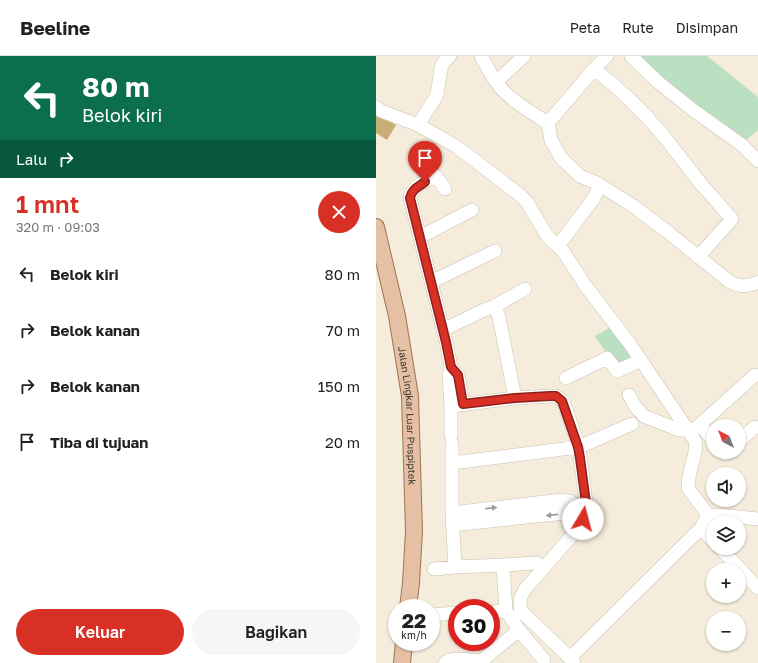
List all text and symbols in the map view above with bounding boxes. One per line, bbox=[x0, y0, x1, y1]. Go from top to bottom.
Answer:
text: Beeline bbox=[20, 16, 90, 39]
text: Peta bbox=[570, 19, 600, 36]
text: Rute bbox=[622, 19, 654, 36]
text: Disimpan bbox=[676, 19, 738, 36]
text: 80 m bbox=[82, 70, 150, 103]
icon: left bbox=[16, 72, 68, 124]
text: Belok kiri bbox=[82, 104, 162, 126]
pin bbox=[408, 141, 442, 182]
icon: arrive bbox=[414, 147, 436, 169]
icon: right bbox=[55, 148, 77, 170]
text: Lalu bbox=[16, 150, 47, 168]
text: 1 mnt bbox=[16, 189, 79, 218]
button: close bbox=[318, 191, 360, 233]
text: 320 m · 09:03 bbox=[16, 219, 100, 235]
icon: left bbox=[16, 263, 38, 285]
text: Belok kiri bbox=[50, 265, 119, 283]
text: 80 m bbox=[325, 265, 360, 283]
icon: right bbox=[16, 319, 38, 341]
text: Belok kanan bbox=[50, 321, 140, 339]
text: 70 m bbox=[326, 321, 360, 339]
street label: Jalan Lingkar Luar Puspiptek bbox=[396, 346, 419, 486]
icon: right bbox=[16, 375, 38, 397]
text: Belok kanan bbox=[50, 377, 140, 395]
text: 150 m bbox=[318, 377, 360, 395]
north arrow bbox=[706, 419, 746, 459]
map controls bbox=[706, 419, 746, 651]
icon: arrive bbox=[16, 431, 38, 453]
text: Tiba di tujuan bbox=[50, 433, 148, 451]
text: 20 m bbox=[325, 433, 360, 451]
button: sound bbox=[706, 467, 746, 507]
position arrow bbox=[562, 498, 604, 540]
one-way arrow bbox=[485, 505, 497, 511]
one-way arrow bbox=[545, 511, 558, 518]
button: layers bbox=[706, 515, 746, 555]
button: + bbox=[706, 563, 746, 603]
speed limit sign: 30 bbox=[448, 599, 500, 651]
text: 22 bbox=[402, 608, 426, 632]
button: Keluar bbox=[16, 609, 184, 655]
button: Bagikan bbox=[192, 609, 360, 655]
button: − bbox=[706, 611, 746, 651]
text: km/h bbox=[401, 629, 427, 641]

